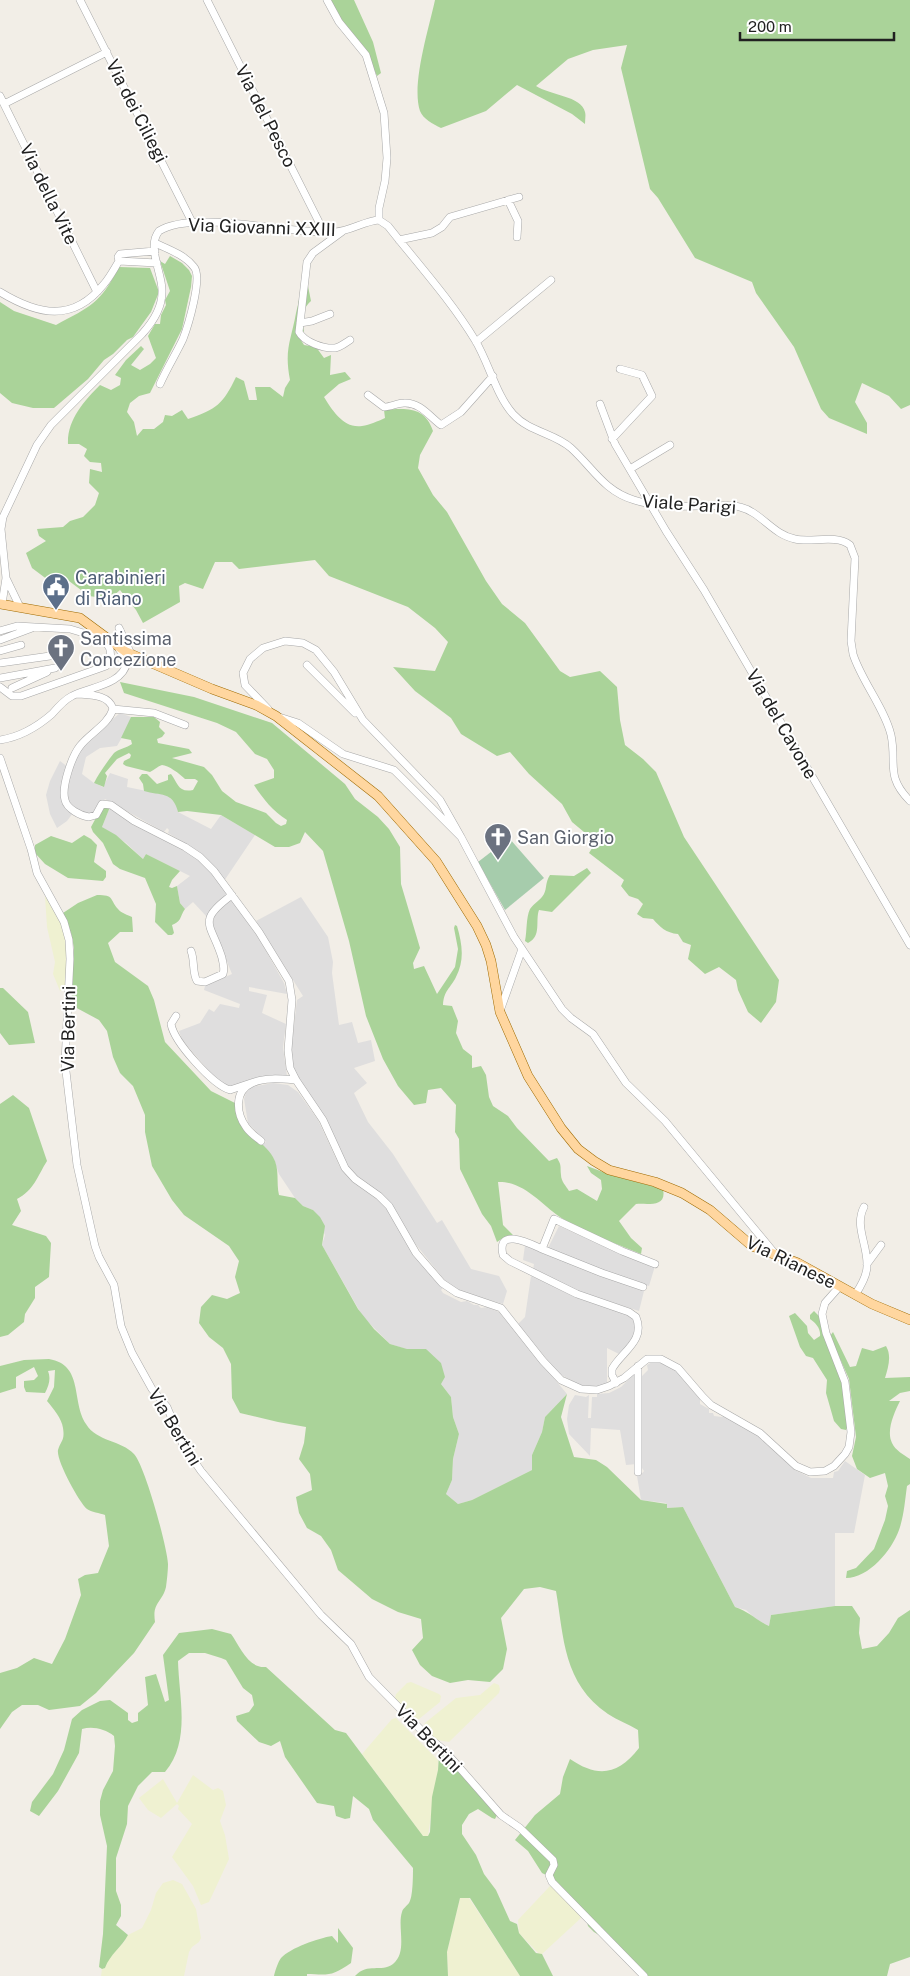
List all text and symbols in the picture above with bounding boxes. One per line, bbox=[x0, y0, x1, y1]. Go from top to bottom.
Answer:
scale bar bbox=[740, 10, 894, 42]
text: 200 m bbox=[748, 18, 792, 35]
street label: Via dei Ciliegi bbox=[102, 56, 172, 166]
street label: Via del Pesco bbox=[231, 61, 301, 171]
street label: Via della Vite bbox=[16, 140, 82, 248]
street label: Via Giovanni XXIII bbox=[188, 214, 336, 240]
street label: Viale Parigi bbox=[641, 490, 737, 518]
place label: Carabinieri di Riano bbox=[75, 567, 166, 609]
public building icon: Carabinieri di Riano bbox=[41, 572, 71, 611]
place label: Santissima Concezione bbox=[80, 628, 177, 670]
church icon: Santissima Concezione bbox=[46, 633, 76, 672]
street label: Via del Cavone bbox=[742, 665, 822, 783]
church icon: San Giorgio bbox=[483, 822, 513, 861]
place label: San Giorgio bbox=[517, 827, 614, 848]
street label: Via Bertini bbox=[57, 986, 79, 1072]
street label: Via Rianese bbox=[743, 1231, 839, 1293]
street label: Via Bertini bbox=[144, 1385, 206, 1469]
street label: Via Bertini bbox=[391, 1700, 467, 1776]

